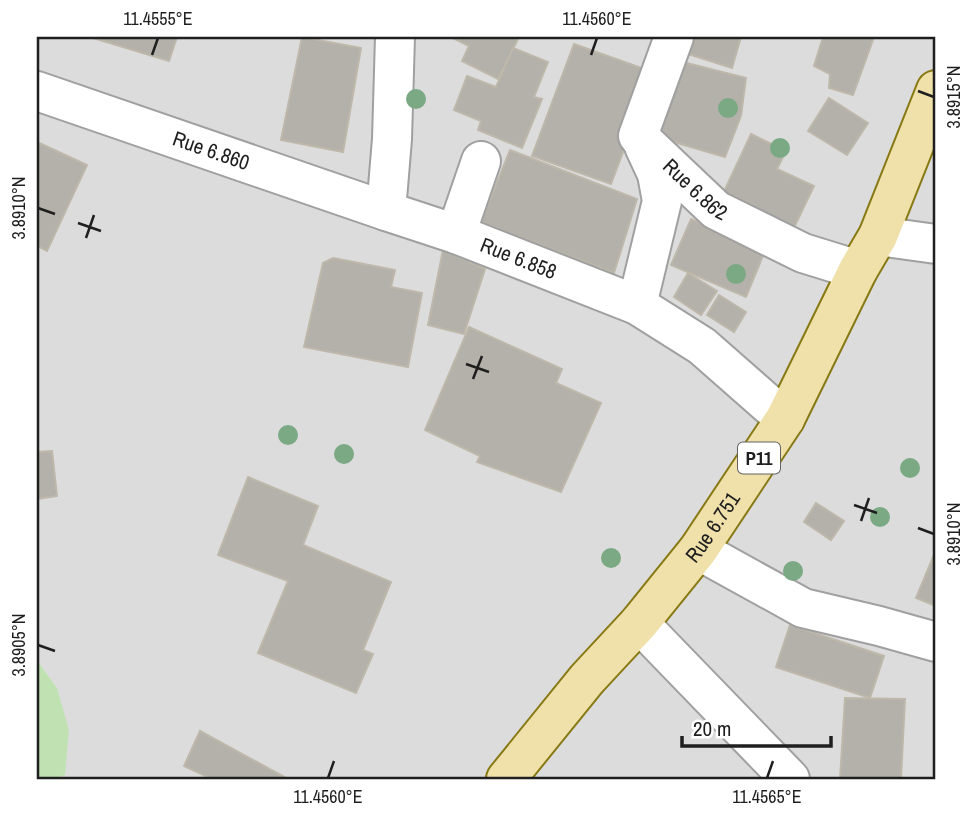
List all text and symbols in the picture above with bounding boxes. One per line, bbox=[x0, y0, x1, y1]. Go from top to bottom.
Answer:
text: 11.4555°E bbox=[123, 6, 193, 31]
text: 11.4560°E bbox=[562, 6, 632, 31]
text: 3.8915°N bbox=[941, 66, 966, 129]
street label: Rue 6.860 bbox=[169, 124, 253, 177]
street label: Rue 6.862 bbox=[657, 152, 732, 227]
text: 3.8910°N bbox=[6, 177, 31, 240]
street label: Rue 6.858 bbox=[476, 230, 561, 286]
road number: P11 bbox=[738, 442, 780, 474]
street label: Rue 6.751 bbox=[678, 486, 747, 569]
text: 3.8910°N bbox=[941, 503, 966, 566]
text: 3.8905°N bbox=[6, 614, 31, 677]
scale bar bbox=[682, 704, 831, 748]
text: 20 m bbox=[693, 714, 731, 743]
text: 11.4560°E bbox=[293, 784, 363, 809]
text: 11.4565°E bbox=[732, 784, 802, 809]

